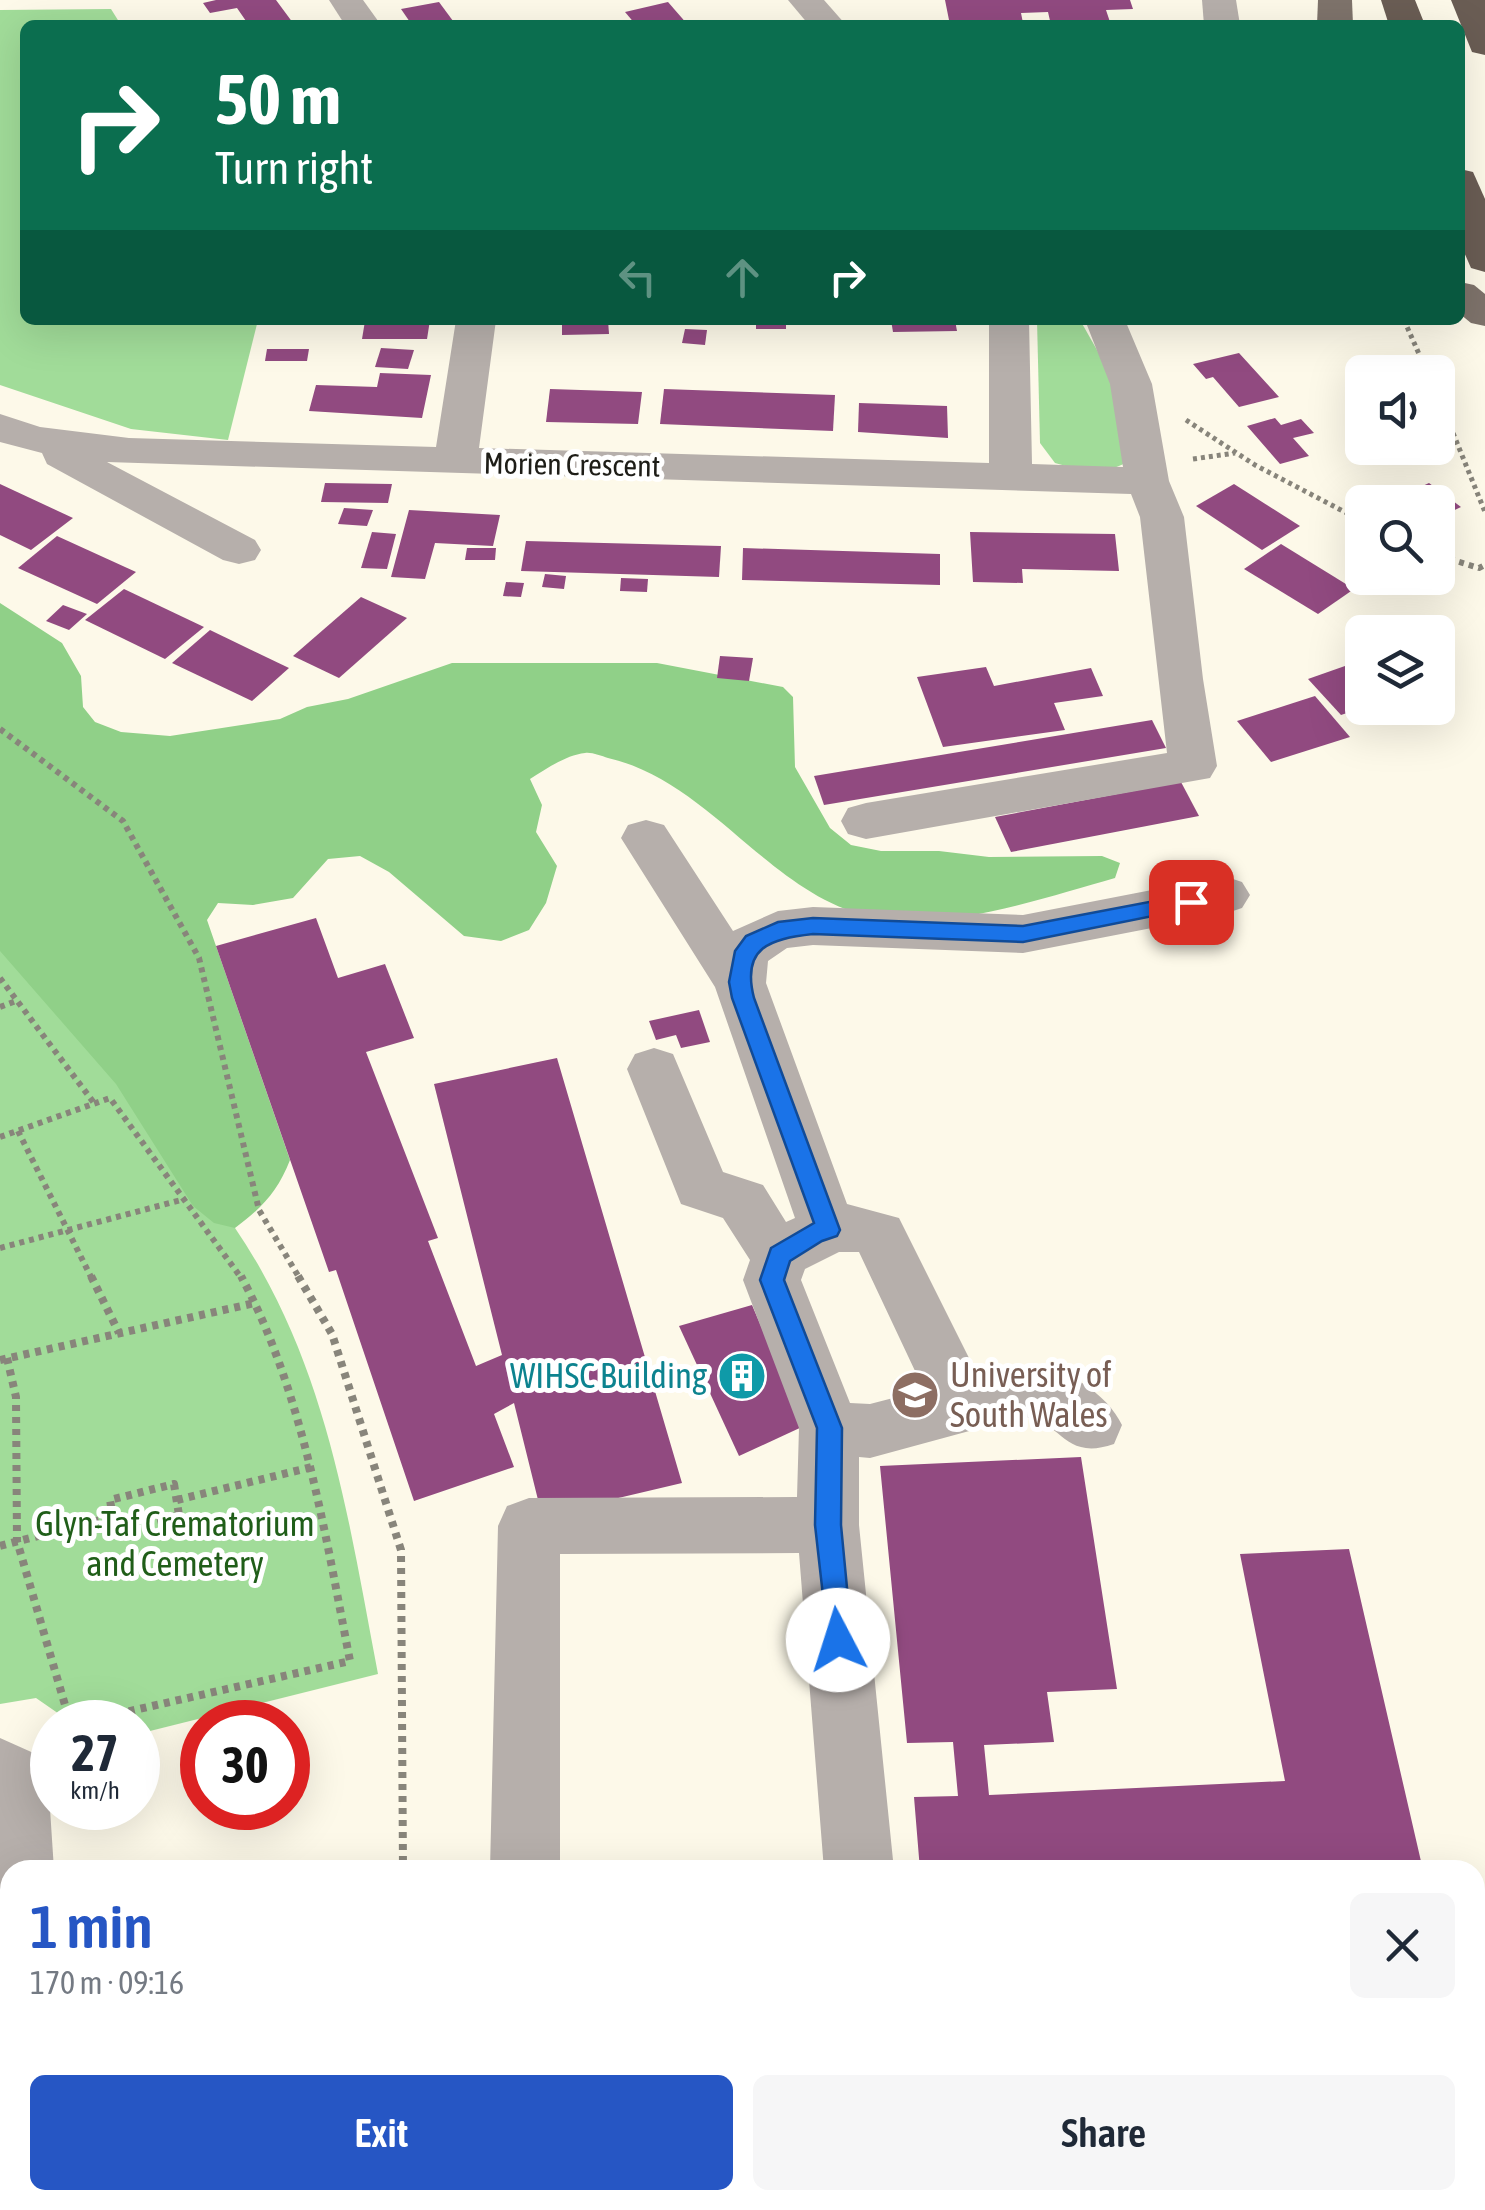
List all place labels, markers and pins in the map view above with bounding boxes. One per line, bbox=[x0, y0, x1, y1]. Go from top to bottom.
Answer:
pin bbox=[1149, 860, 1234, 945]
building icon: WIHSC Building bbox=[716, 1350, 768, 1402]
place label: University of South Wales bbox=[950, 1354, 1112, 1434]
place label: WIHSC Building bbox=[510, 1355, 707, 1395]
school or university icon: University of South Wales bbox=[889, 1369, 941, 1421]

